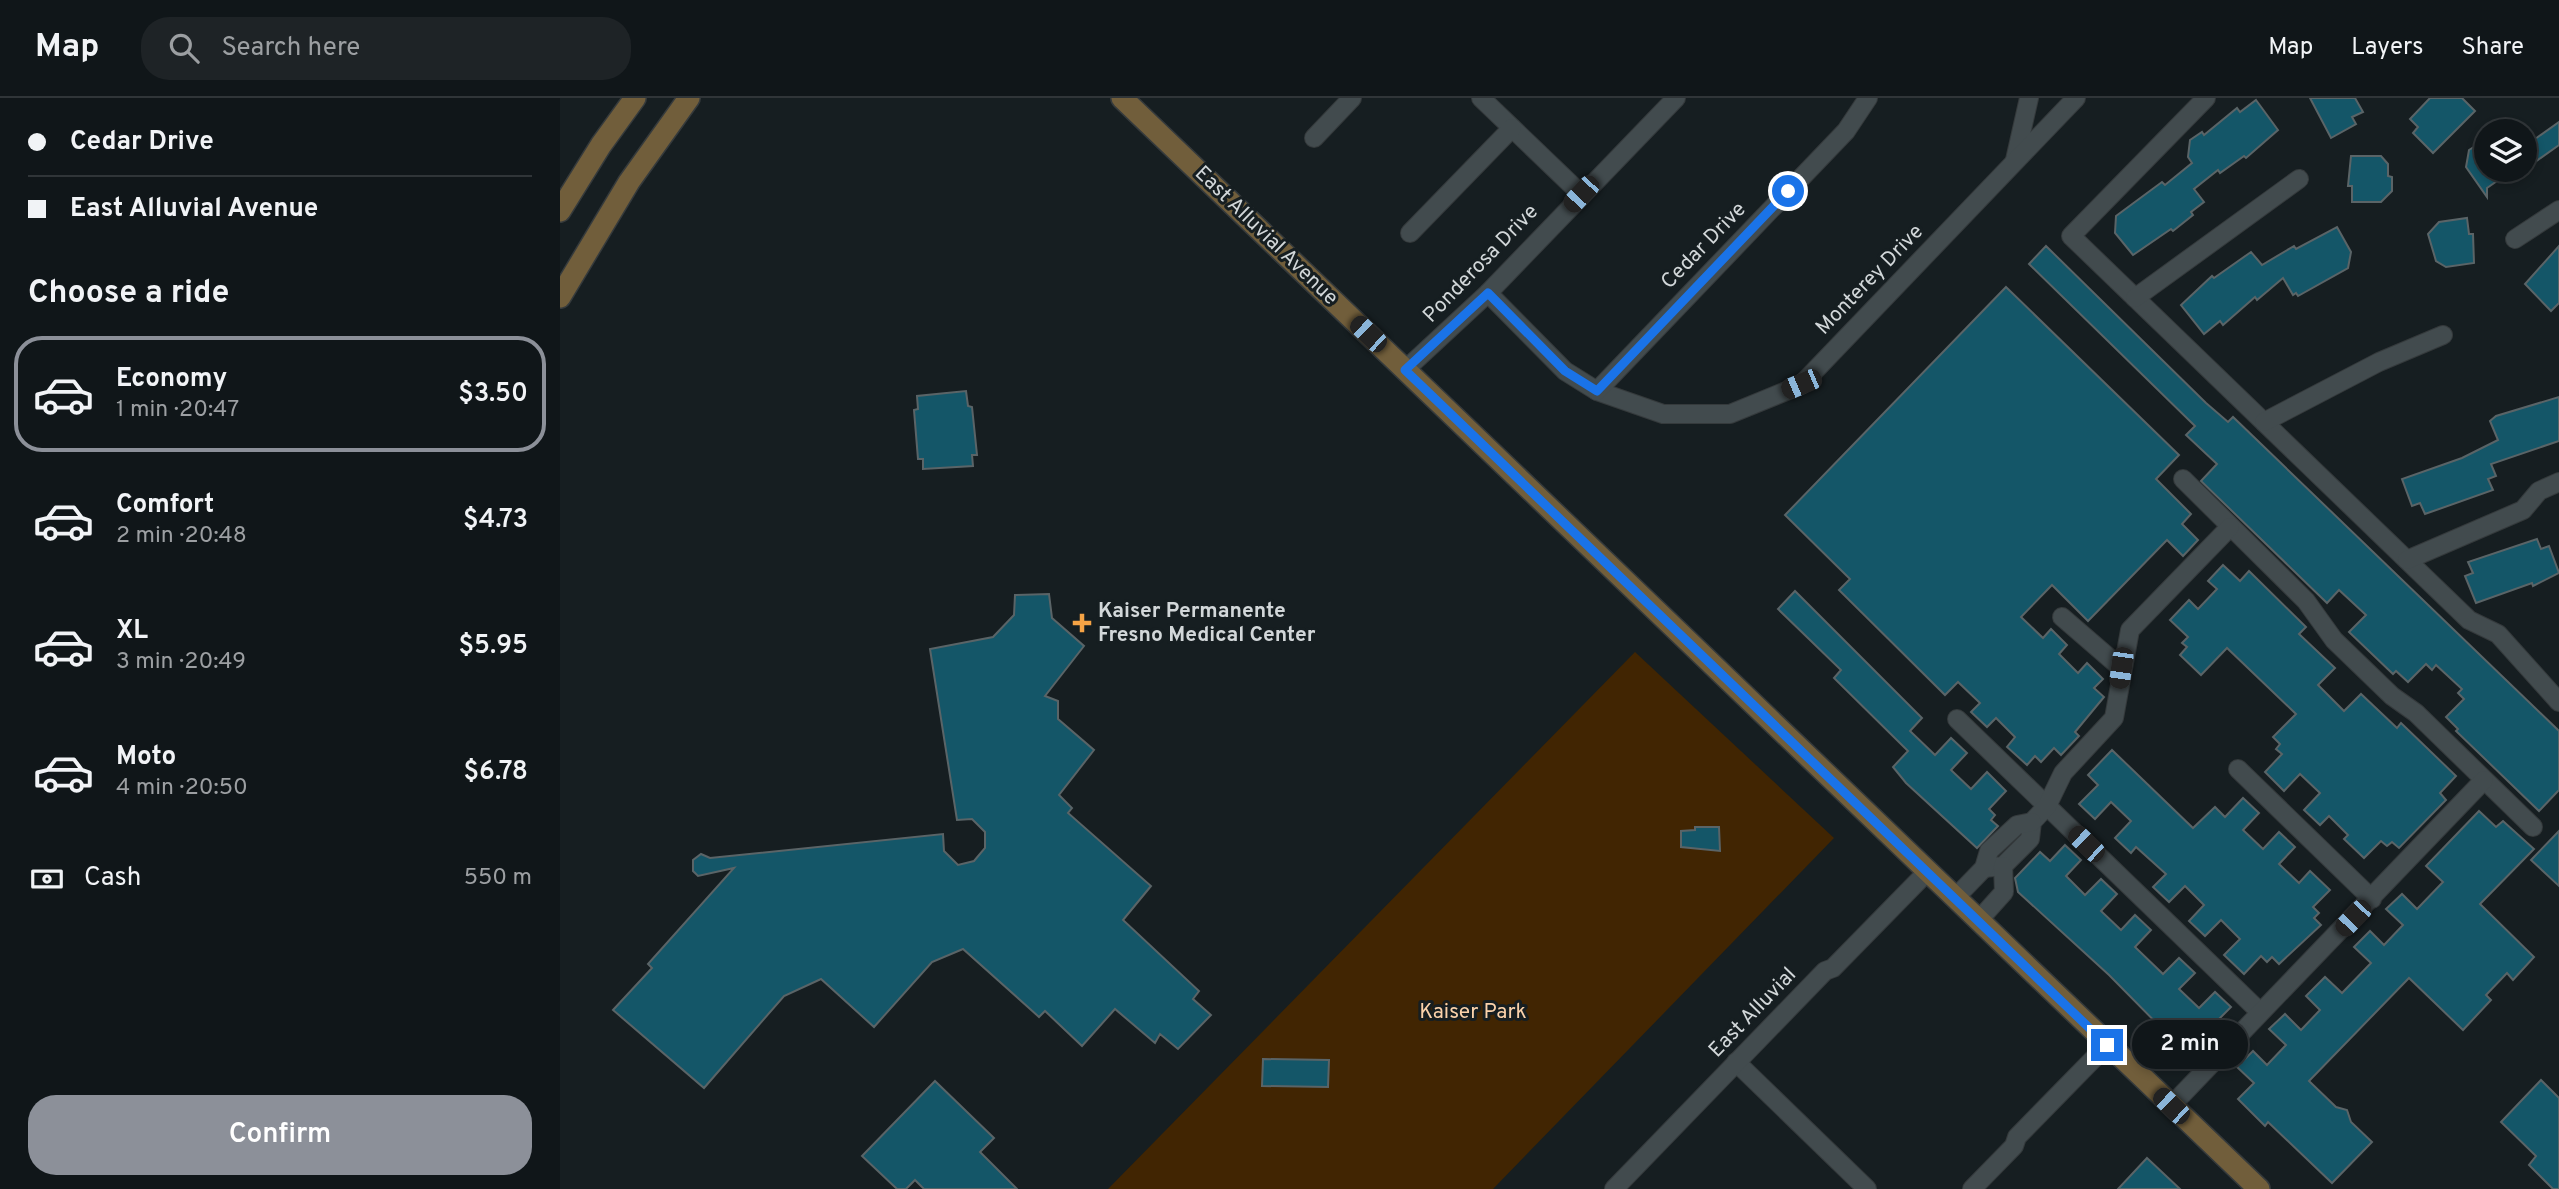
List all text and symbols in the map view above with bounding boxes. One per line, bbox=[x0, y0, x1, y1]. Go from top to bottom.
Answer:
search box bbox=[141, 17, 631, 80]
text: Map bbox=[35, 27, 99, 69]
icon: search bbox=[165, 29, 203, 67]
text: Search here bbox=[221, 32, 360, 65]
text: Map bbox=[2268, 33, 2313, 63]
text: Layers bbox=[2351, 33, 2423, 63]
text: Share bbox=[2461, 33, 2524, 63]
map controls bbox=[2474, 119, 2537, 182]
button: layers bbox=[2474, 119, 2537, 182]
text: Cedar Drive bbox=[70, 126, 214, 159]
street label: East Alluvial Avenue bbox=[1188, 160, 1344, 312]
car bbox=[1559, 171, 1604, 217]
route start bbox=[1772, 175, 1804, 207]
text: East Alluvial Avenue bbox=[70, 193, 318, 226]
street label: Cedar Drive bbox=[1656, 197, 1752, 295]
street label: Ponderosa Drive bbox=[1417, 199, 1545, 329]
street label: Monterey Drive bbox=[1810, 219, 1930, 341]
text: Choose a ride bbox=[28, 274, 229, 314]
car bbox=[1346, 312, 1391, 356]
icon: car bbox=[32, 363, 95, 426]
text: Economy bbox=[116, 363, 227, 396]
car bbox=[1778, 366, 1825, 402]
text: $3.50 bbox=[458, 378, 528, 411]
text: 1 min · 20:47 bbox=[116, 396, 239, 425]
icon: car bbox=[32, 489, 95, 552]
text: Comfort bbox=[116, 489, 214, 522]
text: $4.73 bbox=[463, 504, 528, 537]
text: 2 min · 20:48 bbox=[116, 522, 247, 551]
place label: Kaiser Permanente Fresno Medical Center bbox=[1098, 598, 1316, 649]
marker: Kaiser Permanente Fresno Medical Center bbox=[1072, 613, 1092, 633]
icon: car bbox=[32, 615, 95, 678]
text: XL bbox=[116, 615, 148, 648]
text: $5.95 bbox=[459, 630, 528, 663]
car bbox=[2108, 646, 2135, 690]
text: 3 min · 20:49 bbox=[116, 648, 246, 677]
icon: car bbox=[32, 741, 95, 804]
text: Moto bbox=[116, 741, 176, 774]
text: $6.78 bbox=[464, 756, 528, 789]
text: 4 min · 20:50 bbox=[116, 774, 248, 803]
car bbox=[2064, 822, 2109, 866]
icon: cash bbox=[28, 860, 66, 898]
text: Cash bbox=[84, 862, 141, 895]
text: 550 m bbox=[464, 864, 532, 893]
car bbox=[2331, 896, 2376, 940]
street label: East Alluvial bbox=[1703, 962, 1803, 1064]
park label: Kaiser Park bbox=[1419, 999, 1527, 1026]
callout: 2 min bbox=[2132, 1020, 2247, 1070]
route end bbox=[2091, 1029, 2123, 1061]
text: 2 min bbox=[2160, 1030, 2220, 1059]
car bbox=[2149, 1084, 2194, 1128]
button: Confirm bbox=[28, 1095, 532, 1175]

